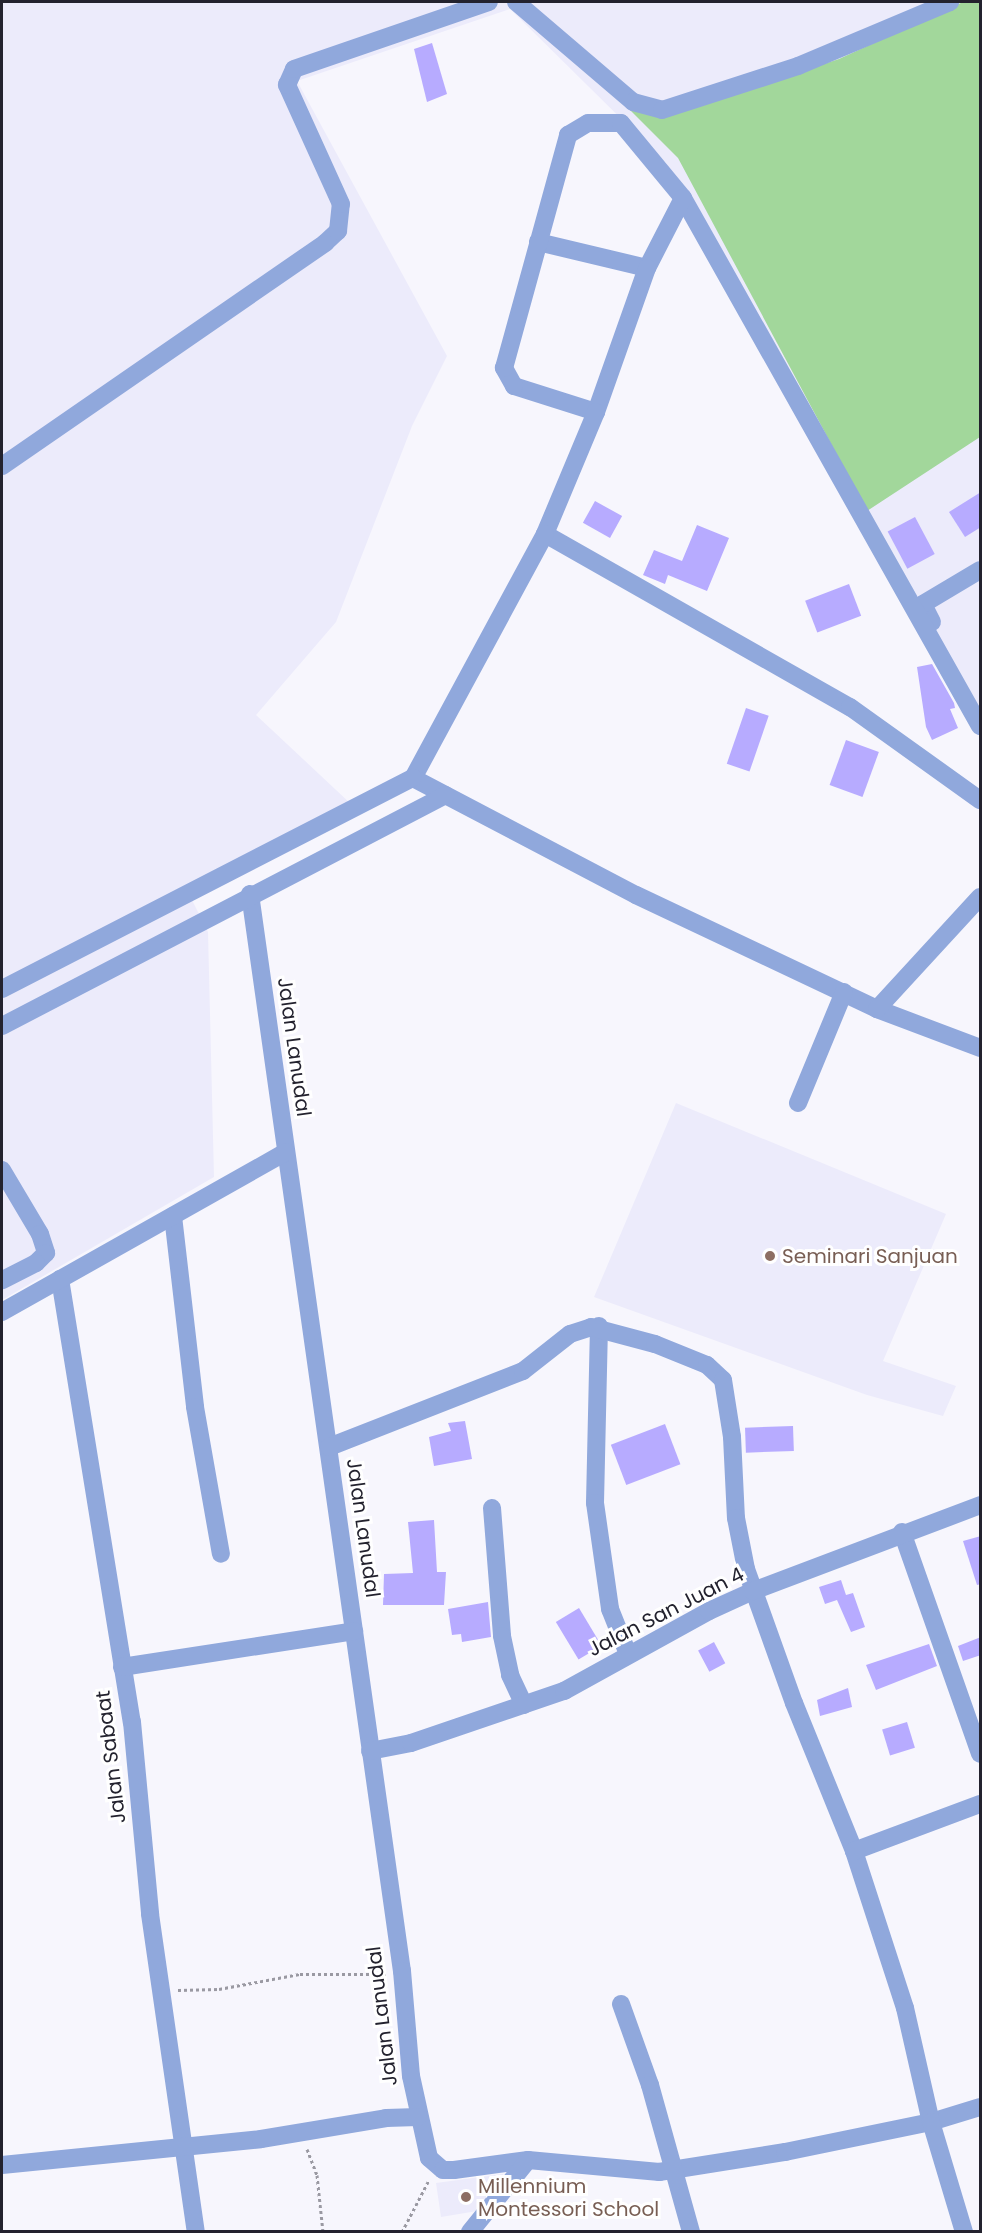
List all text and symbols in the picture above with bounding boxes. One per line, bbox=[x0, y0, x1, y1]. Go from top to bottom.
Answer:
street label: Jalan Lanudal bbox=[272, 976, 316, 1118]
place label: Seminari Sanjuan bbox=[782, 1244, 958, 1268]
marker: Seminari Sanjuan bbox=[763, 1249, 777, 1263]
street label: Jalan Lanudal bbox=[341, 1457, 385, 1599]
street label: Jalan San Juan 4 bbox=[584, 1562, 748, 1662]
street label: Jalan Sabaat bbox=[91, 1689, 131, 1825]
street label: Jalan Lanudal bbox=[362, 1945, 402, 2087]
place label: Millennium Montessori School bbox=[478, 2174, 659, 2221]
marker: Millennium Montessori School bbox=[459, 2190, 473, 2204]

